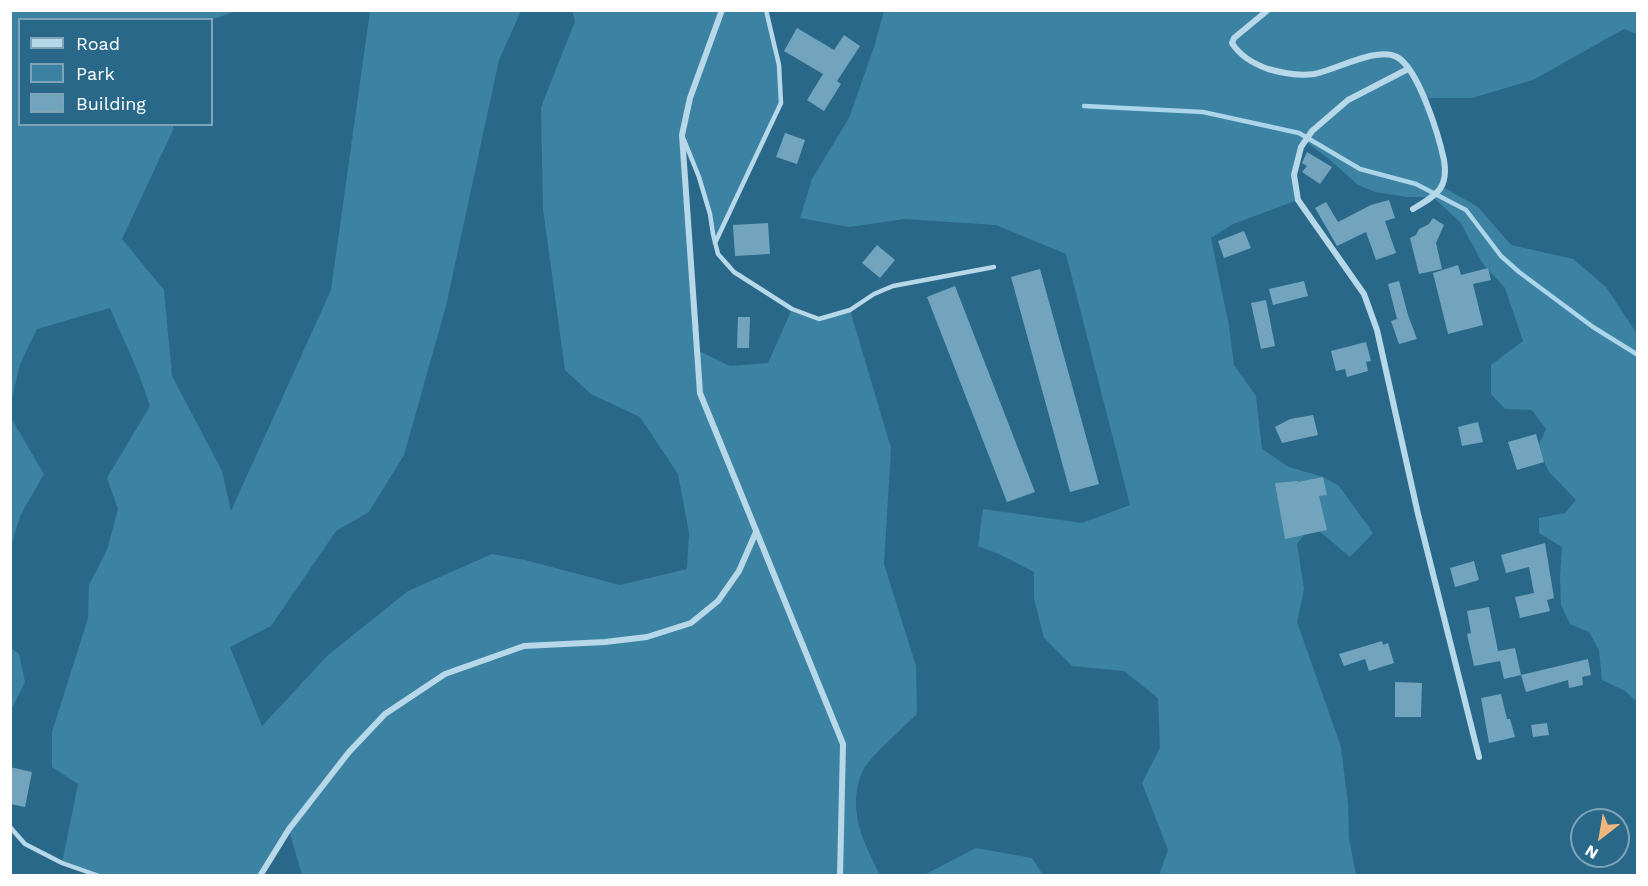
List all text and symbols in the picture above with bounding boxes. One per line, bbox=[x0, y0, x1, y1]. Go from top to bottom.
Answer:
legend bbox=[18, 18, 213, 126]
text: Road bbox=[76, 33, 120, 54]
text: Park bbox=[76, 63, 115, 84]
text: Building bbox=[76, 93, 146, 114]
north arrow bbox=[1570, 808, 1630, 868]
text: N bbox=[1582, 841, 1601, 863]

